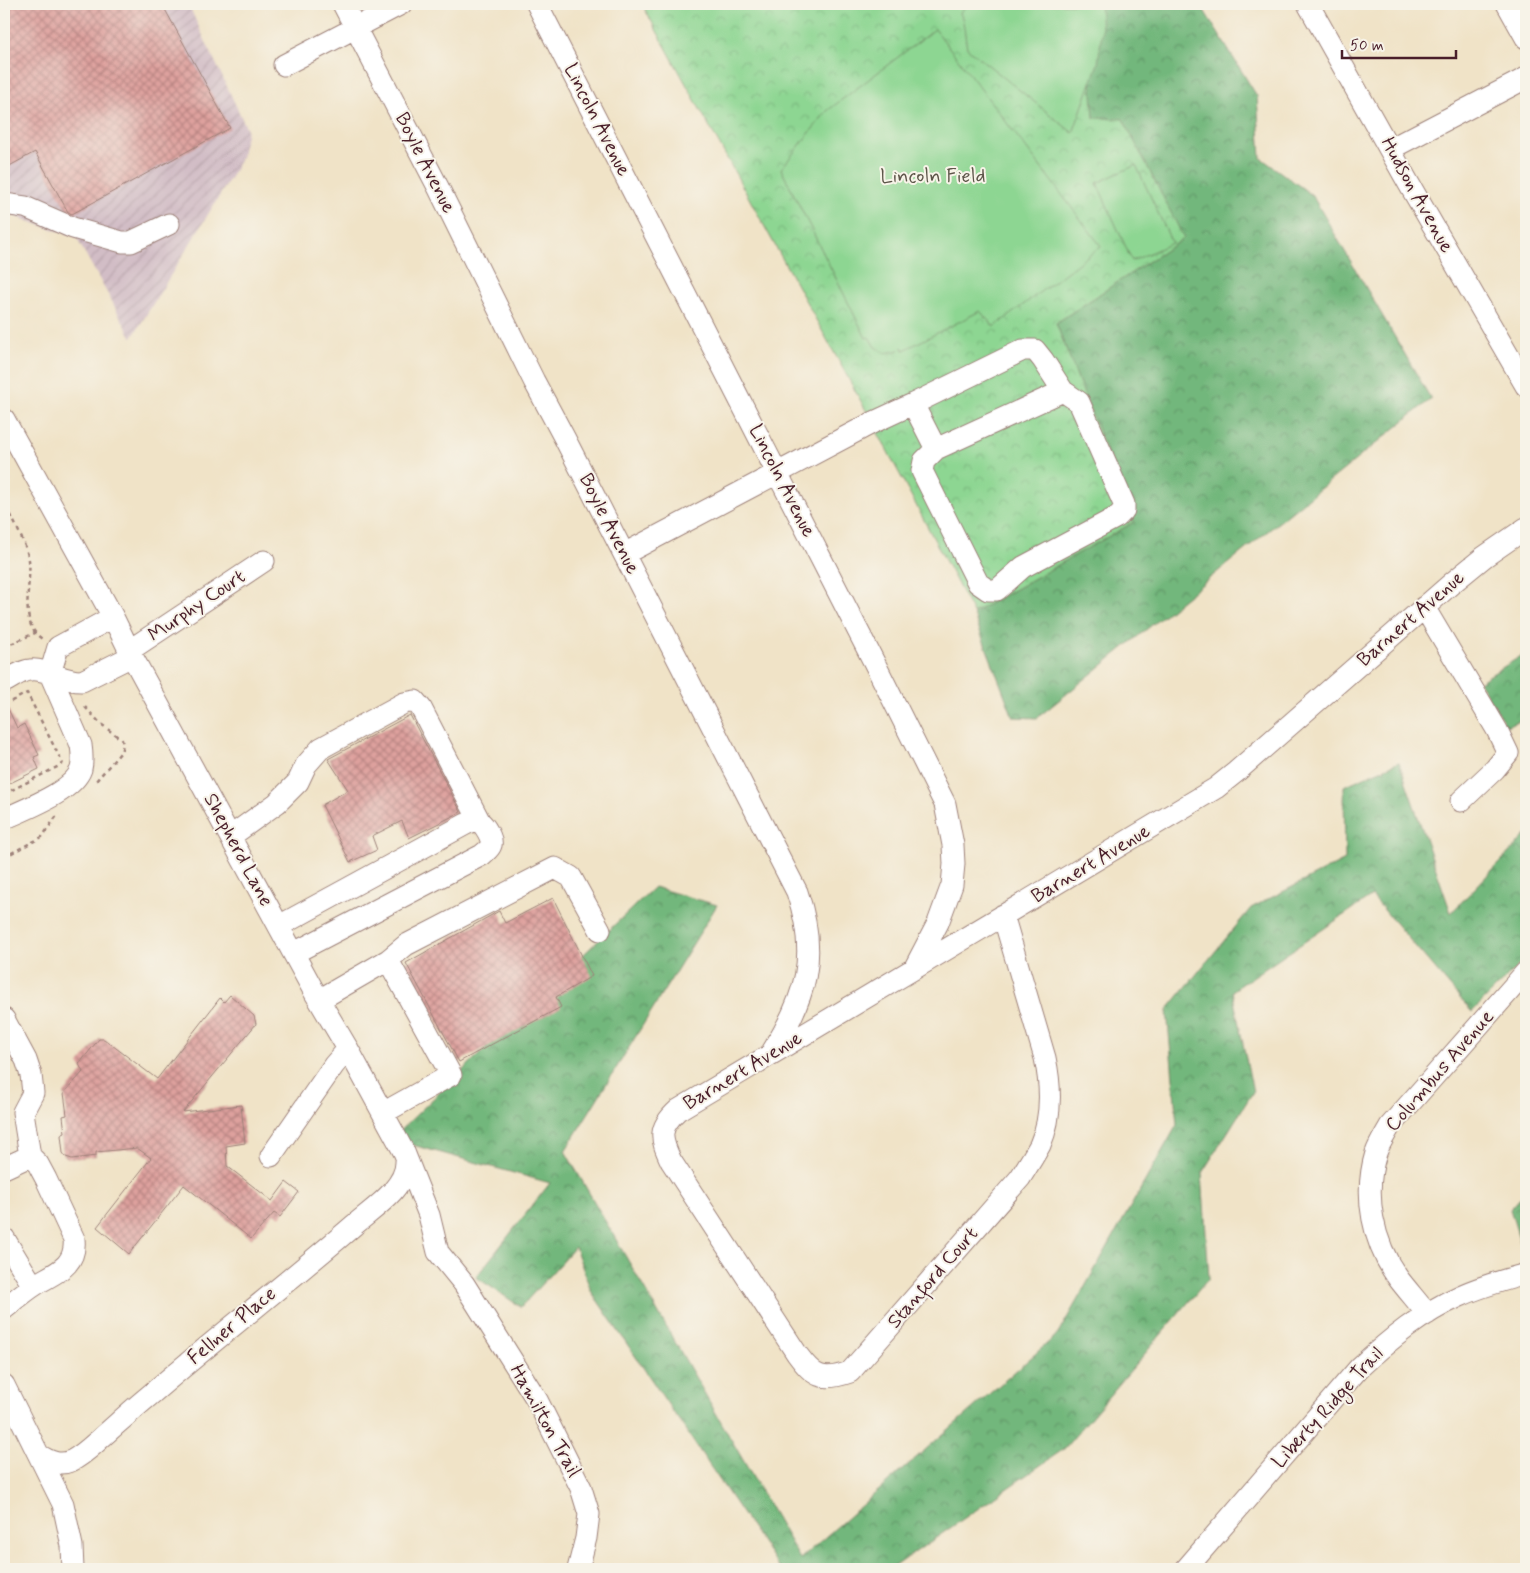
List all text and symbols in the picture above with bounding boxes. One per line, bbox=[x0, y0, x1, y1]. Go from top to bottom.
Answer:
scale bar bbox=[1342, 28, 1456, 60]
text: 50 m bbox=[1350, 36, 1384, 56]
street label: Lincoln Avenue bbox=[557, 59, 637, 181]
street label: Boyle Avenue bbox=[388, 108, 462, 218]
street label: Hudson Avenue bbox=[1374, 132, 1460, 258]
park label: Lincoln Field bbox=[880, 163, 986, 190]
street label: Lincoln Avenue bbox=[742, 420, 822, 542]
street label: Boyle Avenue bbox=[572, 469, 646, 579]
street label: Murphy Court bbox=[143, 563, 251, 649]
street label: Barnert Avenue bbox=[1351, 565, 1471, 673]
street label: Shepherd Lane bbox=[197, 789, 279, 911]
street label: Barnert Avenue bbox=[1026, 818, 1156, 910]
street label: Columbus Avenue bbox=[1379, 1004, 1501, 1138]
street label: Barnert Avenue bbox=[678, 1025, 808, 1117]
street label: Stanford Court bbox=[881, 1221, 986, 1336]
street label: Fellner Place bbox=[182, 1281, 282, 1371]
street label: Liberty Ridge Trail bbox=[1266, 1341, 1391, 1475]
street label: Hamilton Trail bbox=[503, 1360, 587, 1482]

